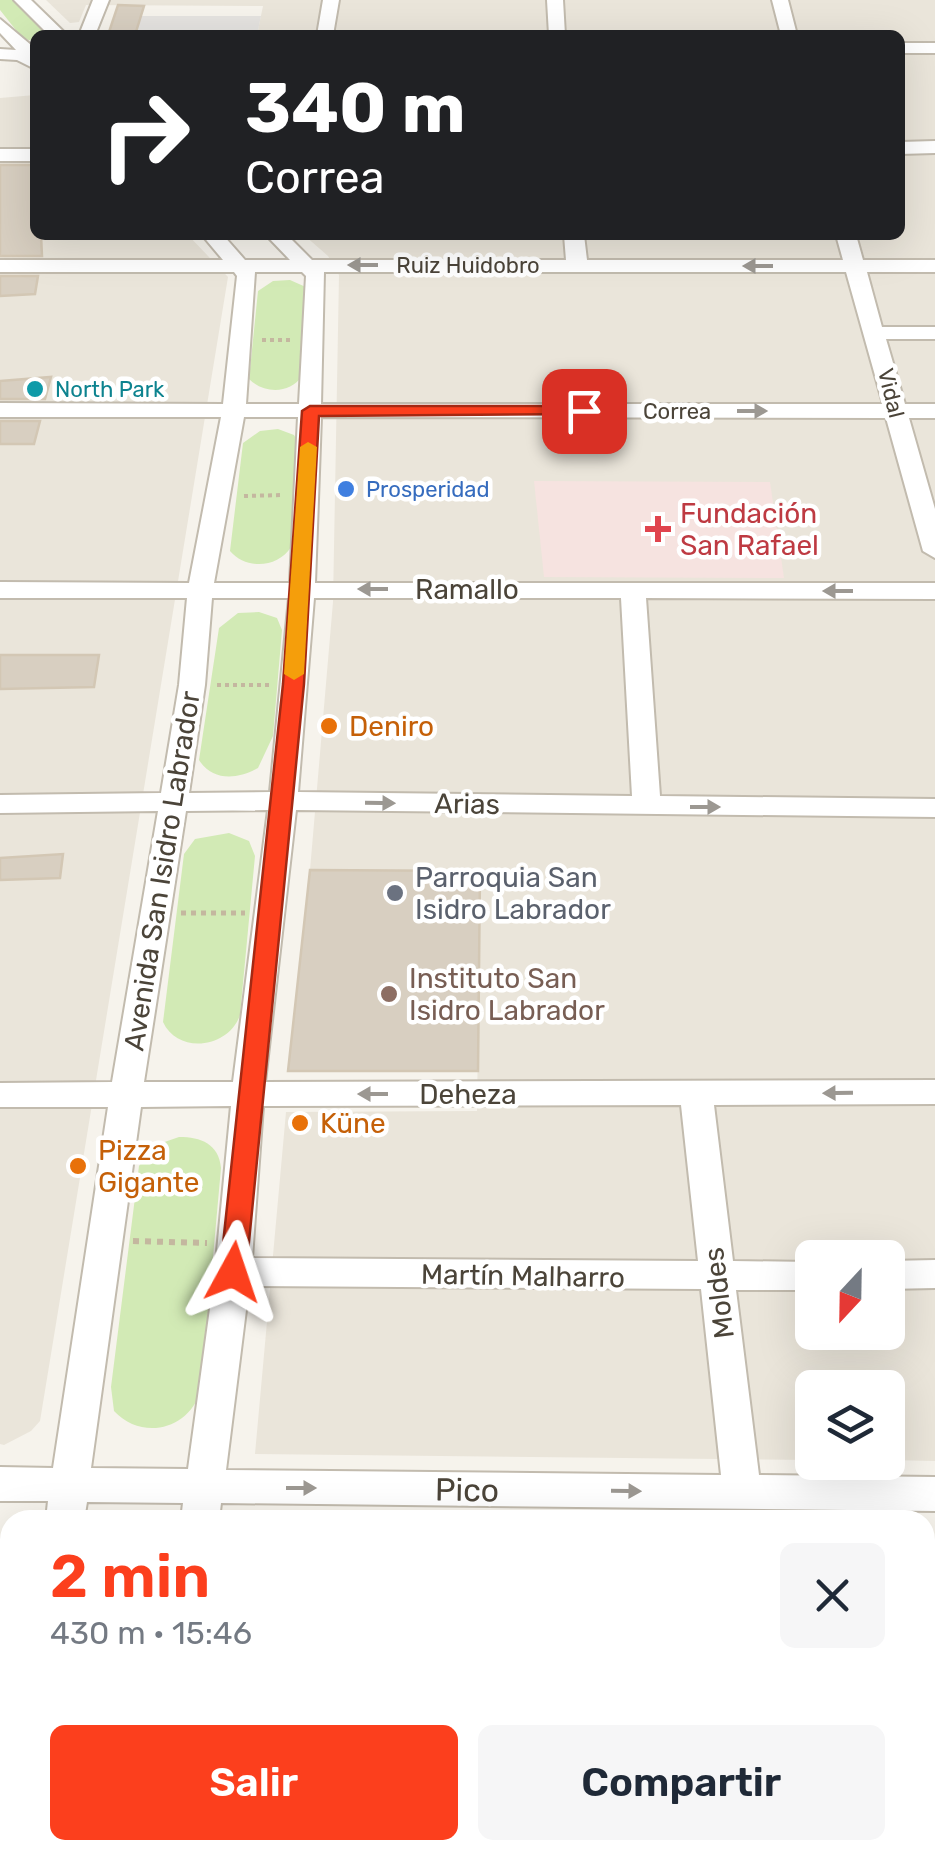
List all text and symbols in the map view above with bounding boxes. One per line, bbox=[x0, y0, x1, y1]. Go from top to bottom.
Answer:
text: 340 m bbox=[245, 67, 466, 150]
icon: right bbox=[80, 70, 210, 200]
text: Correa bbox=[245, 151, 385, 204]
street label: Ruiz Huidobro bbox=[396, 252, 540, 279]
one-way arrow bbox=[347, 257, 379, 273]
one-way arrow bbox=[742, 258, 774, 274]
street label: Vidal bbox=[872, 365, 910, 421]
pin bbox=[542, 369, 627, 454]
place label: North Park bbox=[55, 376, 165, 403]
marker: North Park bbox=[24, 378, 46, 400]
icon: arrive bbox=[557, 384, 612, 439]
street label: Correa bbox=[643, 398, 711, 425]
one-way arrow bbox=[736, 403, 768, 419]
place label: Prosperidad bbox=[366, 476, 490, 503]
marker: Prosperidad bbox=[335, 478, 357, 500]
place label: Fundación San Rafael bbox=[680, 497, 819, 562]
marker: Fundación San Rafael bbox=[645, 516, 671, 542]
street label: Ramallo bbox=[415, 573, 519, 606]
one-way arrow bbox=[356, 581, 388, 597]
one-way arrow bbox=[821, 583, 853, 599]
street label: Avenida San Isidro Labrador bbox=[117, 688, 207, 1053]
place label: Deniro bbox=[349, 710, 434, 743]
marker: Deniro bbox=[318, 715, 340, 737]
street label: Arias bbox=[434, 787, 500, 821]
one-way arrow bbox=[365, 795, 397, 811]
one-way arrow bbox=[690, 799, 722, 815]
place label: Parroquia San Isidro Labrador bbox=[415, 861, 611, 926]
marker: Parroquia San Isidro Labrador bbox=[384, 882, 406, 904]
place label: Instituto San Isidro Labrador bbox=[409, 962, 605, 1027]
marker: Instituto San Isidro Labrador bbox=[378, 983, 400, 1005]
street label: Deheza bbox=[419, 1078, 517, 1111]
one-way arrow bbox=[356, 1085, 388, 1101]
one-way arrow bbox=[821, 1085, 853, 1101]
place label: Küne bbox=[320, 1107, 386, 1140]
marker: Küne bbox=[289, 1112, 311, 1134]
place label: Pizza Gigante bbox=[98, 1134, 199, 1199]
marker: Pizza Gigante bbox=[67, 1155, 89, 1177]
position arrow bbox=[181, 1220, 285, 1324]
north arrow bbox=[795, 1240, 905, 1350]
map controls bbox=[795, 1240, 905, 1480]
street label: Moldes bbox=[697, 1245, 741, 1341]
street label: Martín Malharro bbox=[421, 1258, 625, 1294]
button: layers bbox=[795, 1370, 905, 1480]
street label: Pico bbox=[435, 1470, 499, 1510]
one-way arrow bbox=[285, 1480, 317, 1496]
one-way arrow bbox=[610, 1483, 642, 1499]
text: 2 min bbox=[50, 1541, 210, 1612]
button: close bbox=[780, 1543, 885, 1648]
text: 430 m · 15:46 bbox=[50, 1614, 252, 1652]
button: Salir bbox=[50, 1725, 458, 1840]
button: Compartir bbox=[478, 1725, 885, 1840]

